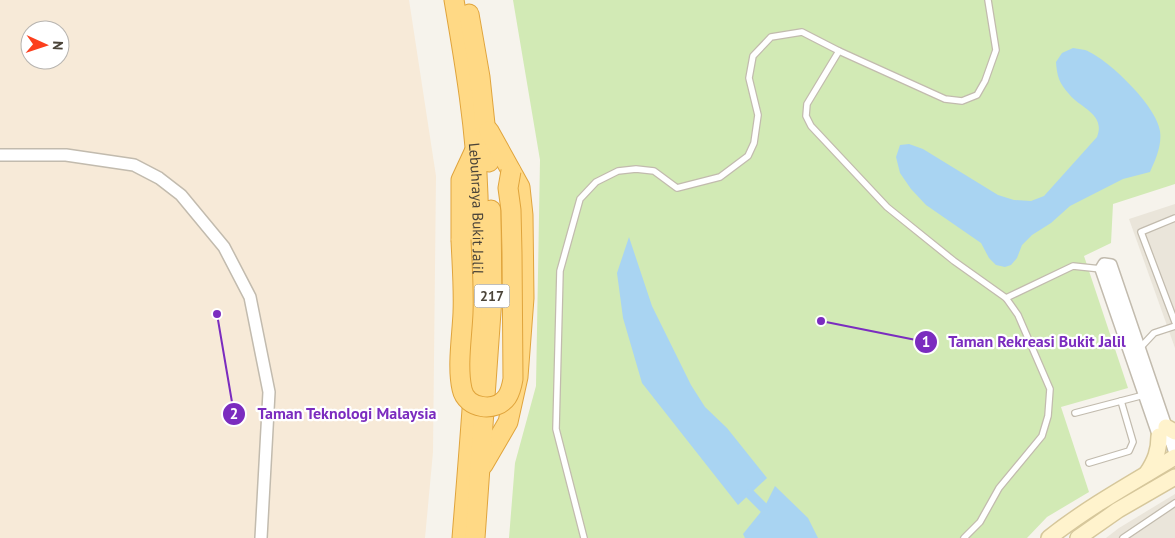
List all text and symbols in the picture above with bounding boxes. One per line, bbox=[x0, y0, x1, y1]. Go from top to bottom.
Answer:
north arrow bbox=[20, 20, 70, 70]
text: N bbox=[49, 41, 67, 51]
street label: Lebuhraya Bukit Jalil bbox=[465, 142, 488, 275]
road number: 217 bbox=[474, 284, 510, 308]
callout: Taman Rekreasi Bukit Jalil bbox=[913, 326, 1136, 357]
text: Taman Rekreasi Bukit Jalil bbox=[948, 331, 1126, 351]
text: 1 bbox=[922, 332, 930, 351]
callout: Taman Teknologi Malaysia bbox=[222, 398, 446, 429]
text: Taman Teknologi Malaysia bbox=[258, 403, 437, 423]
text: 2 bbox=[230, 404, 238, 423]

